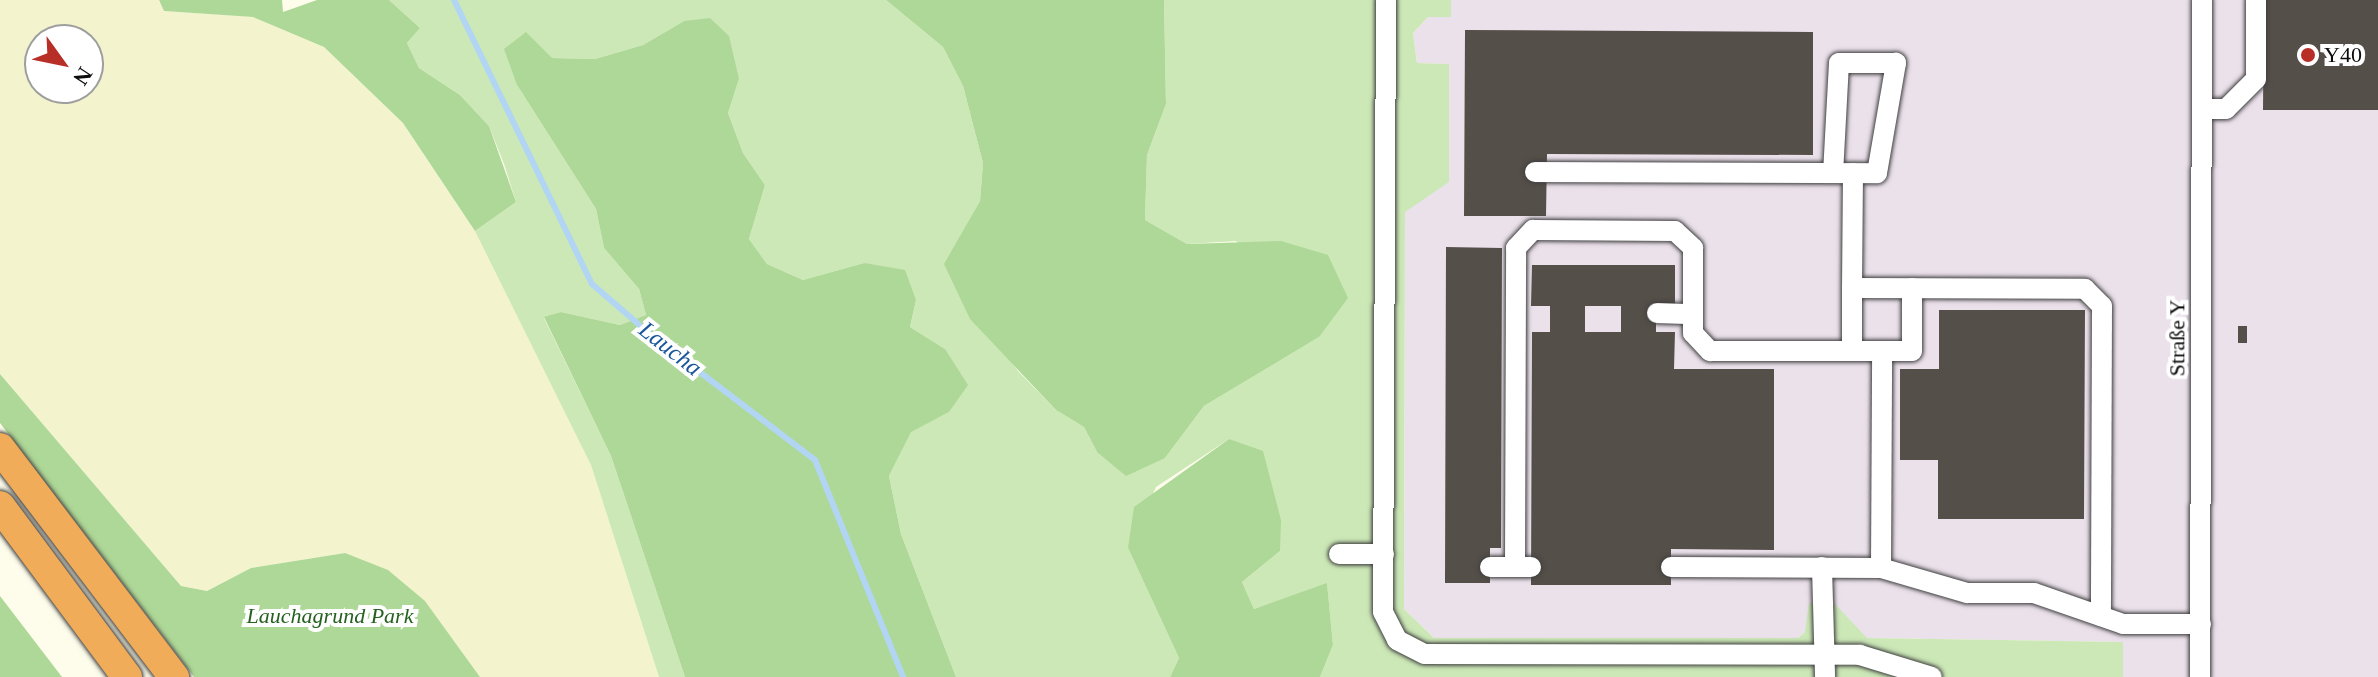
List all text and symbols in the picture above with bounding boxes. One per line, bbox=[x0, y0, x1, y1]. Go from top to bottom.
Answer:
north arrow bbox=[24, 24, 104, 104]
place label: Y40 bbox=[2324, 42, 2362, 68]
marker: Y40 bbox=[2299, 46, 2317, 64]
text: N bbox=[68, 63, 98, 90]
street label: Straße Y bbox=[2164, 299, 2190, 377]
water label: Laucha bbox=[633, 315, 707, 383]
park label: Lauchagrund Park bbox=[247, 603, 413, 629]

